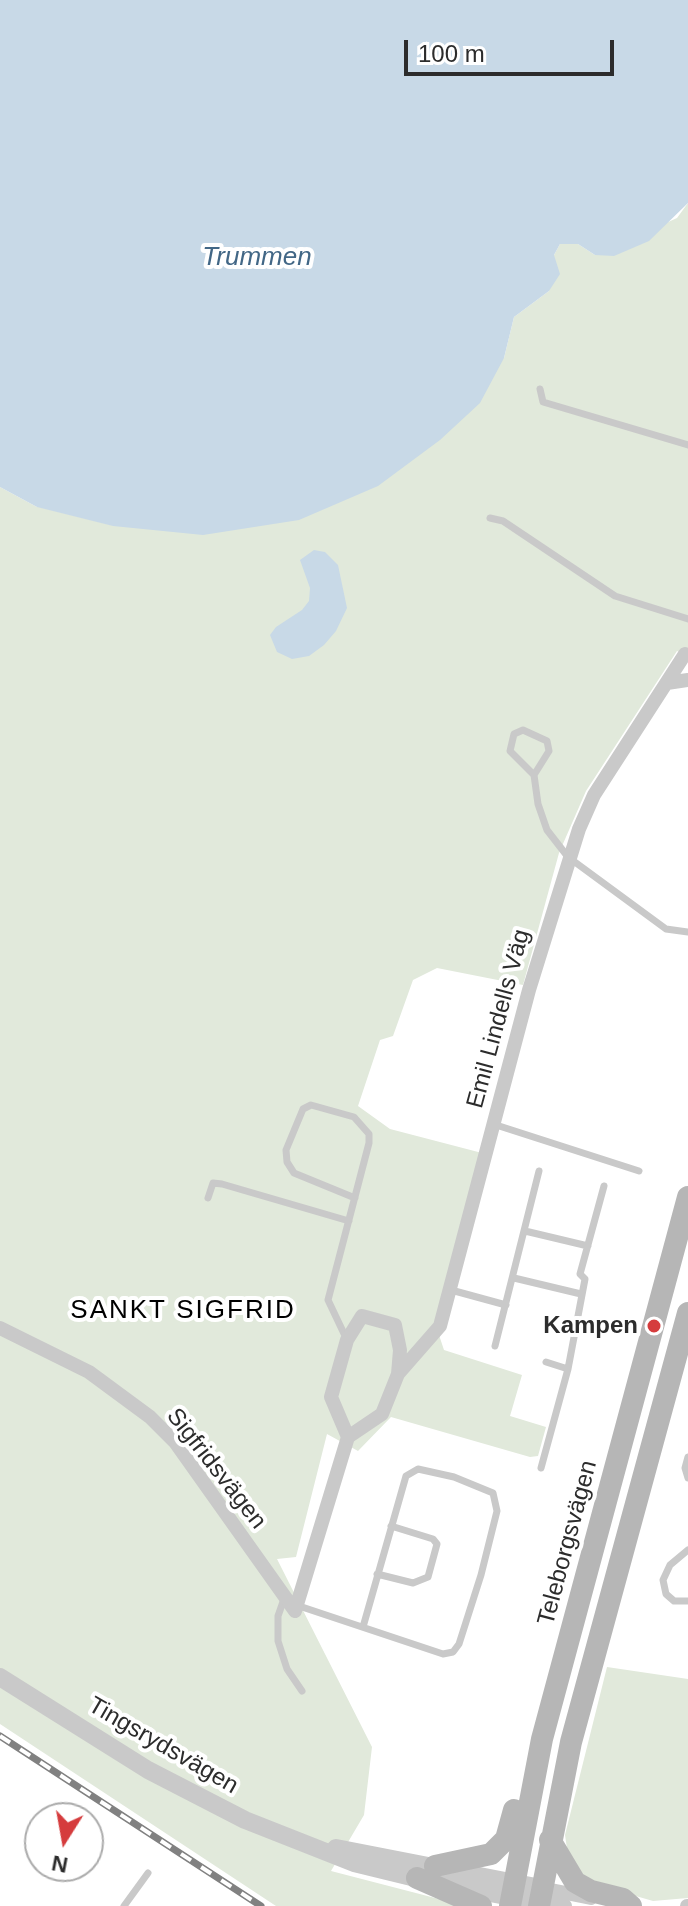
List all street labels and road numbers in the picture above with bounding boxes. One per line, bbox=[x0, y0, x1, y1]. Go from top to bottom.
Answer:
street label: Emil Lindells Väg bbox=[461, 926, 537, 1112]
street label: Sigfridsvägen bbox=[160, 1403, 272, 1535]
street label: Teleborgsvägen bbox=[532, 1457, 604, 1629]
street label: Tingsrydsvägen bbox=[83, 1691, 243, 1801]

